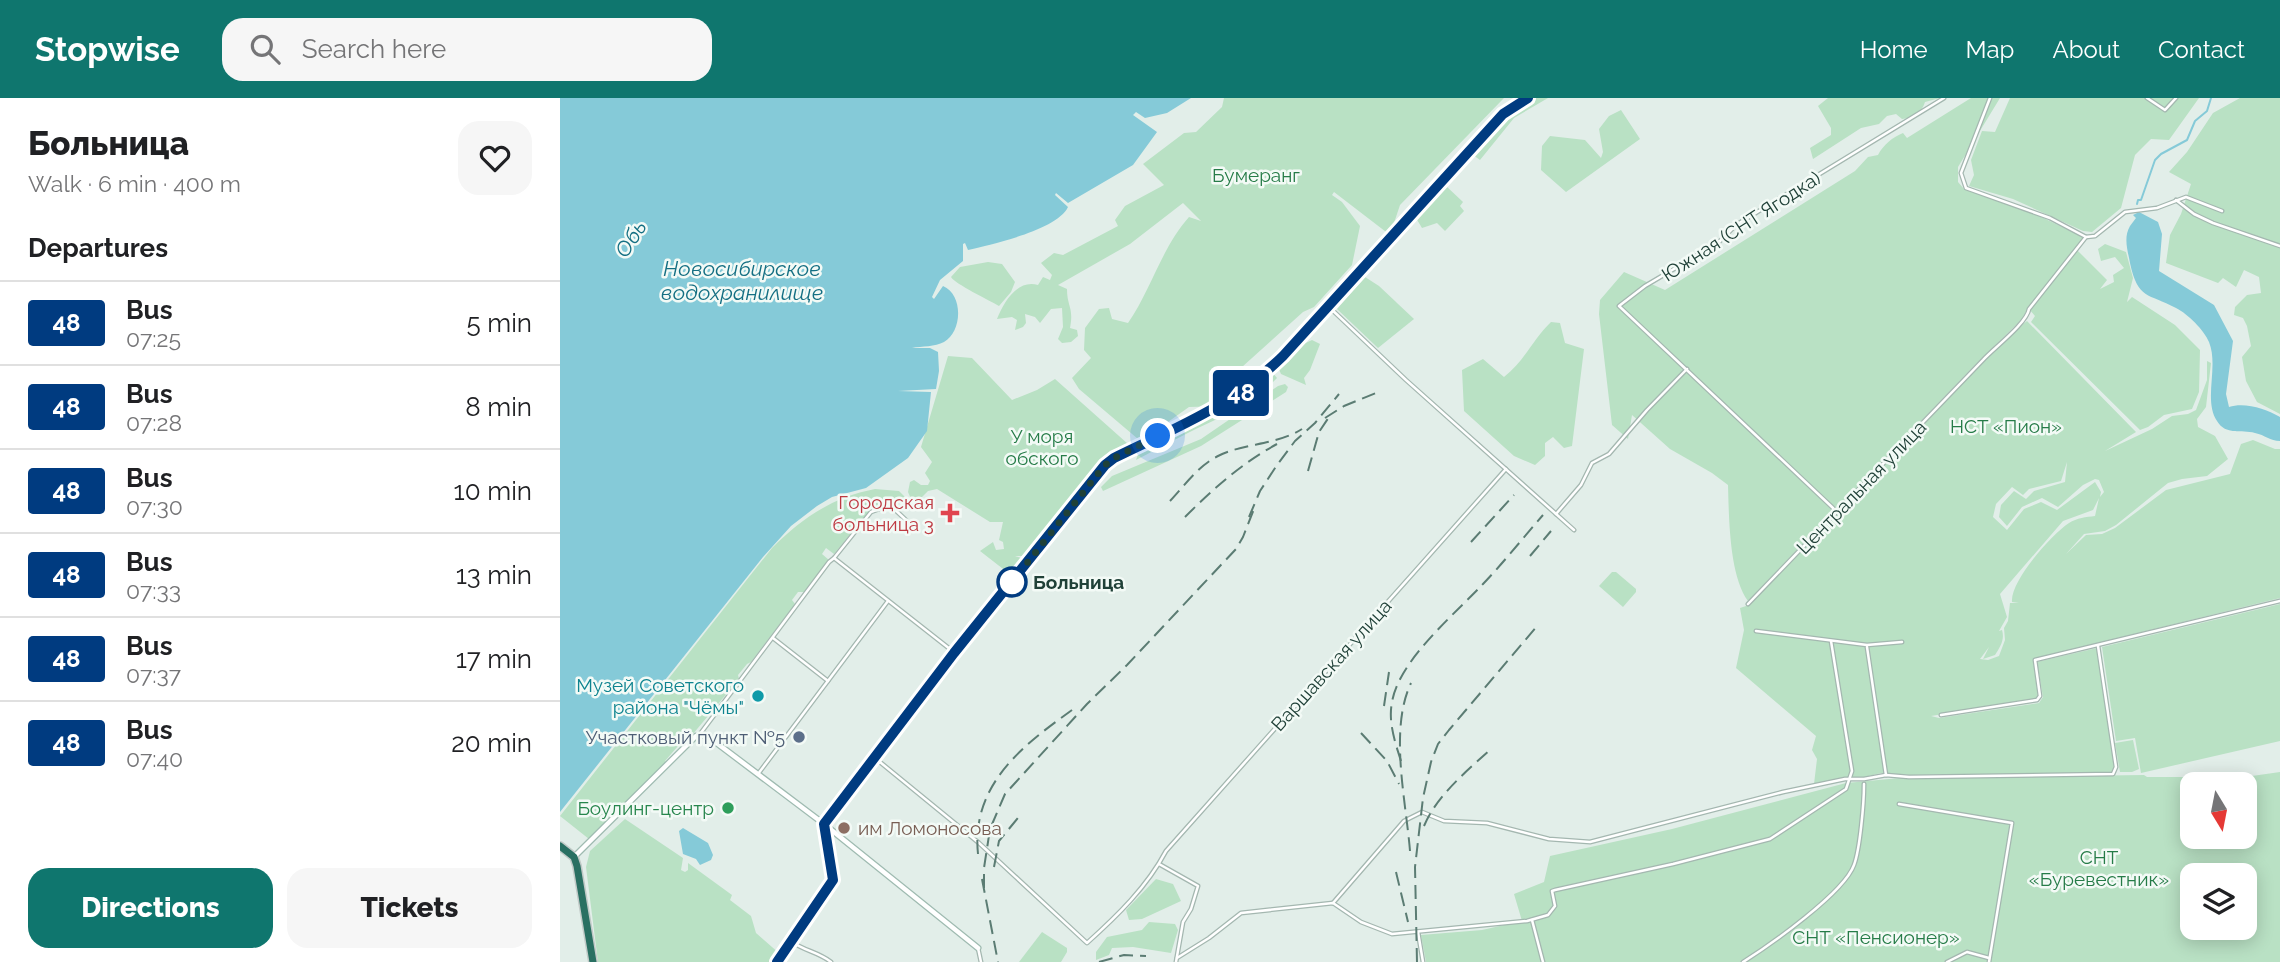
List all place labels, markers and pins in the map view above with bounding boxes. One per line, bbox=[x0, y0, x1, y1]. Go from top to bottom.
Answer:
place label: Городская больница 3 bbox=[832, 491, 934, 535]
marker: Городская больница 3 bbox=[940, 503, 960, 523]
marker: Больница bbox=[997, 567, 1027, 597]
place label: Больница bbox=[1033, 571, 1124, 593]
place label: Музей Советского района "Чёмы" bbox=[576, 674, 744, 718]
marker: Музей Советского района "Чёмы" bbox=[750, 688, 766, 704]
place label: Участковый пункт №5 bbox=[586, 726, 785, 748]
marker: Участковый пункт №5 bbox=[791, 729, 807, 745]
place label: Боулинг-центр bbox=[577, 797, 714, 819]
marker: Боулинг-центр bbox=[720, 800, 736, 816]
place label: им Ломоносова bbox=[858, 817, 1002, 839]
marker: им Ломоносова bbox=[836, 820, 852, 836]

